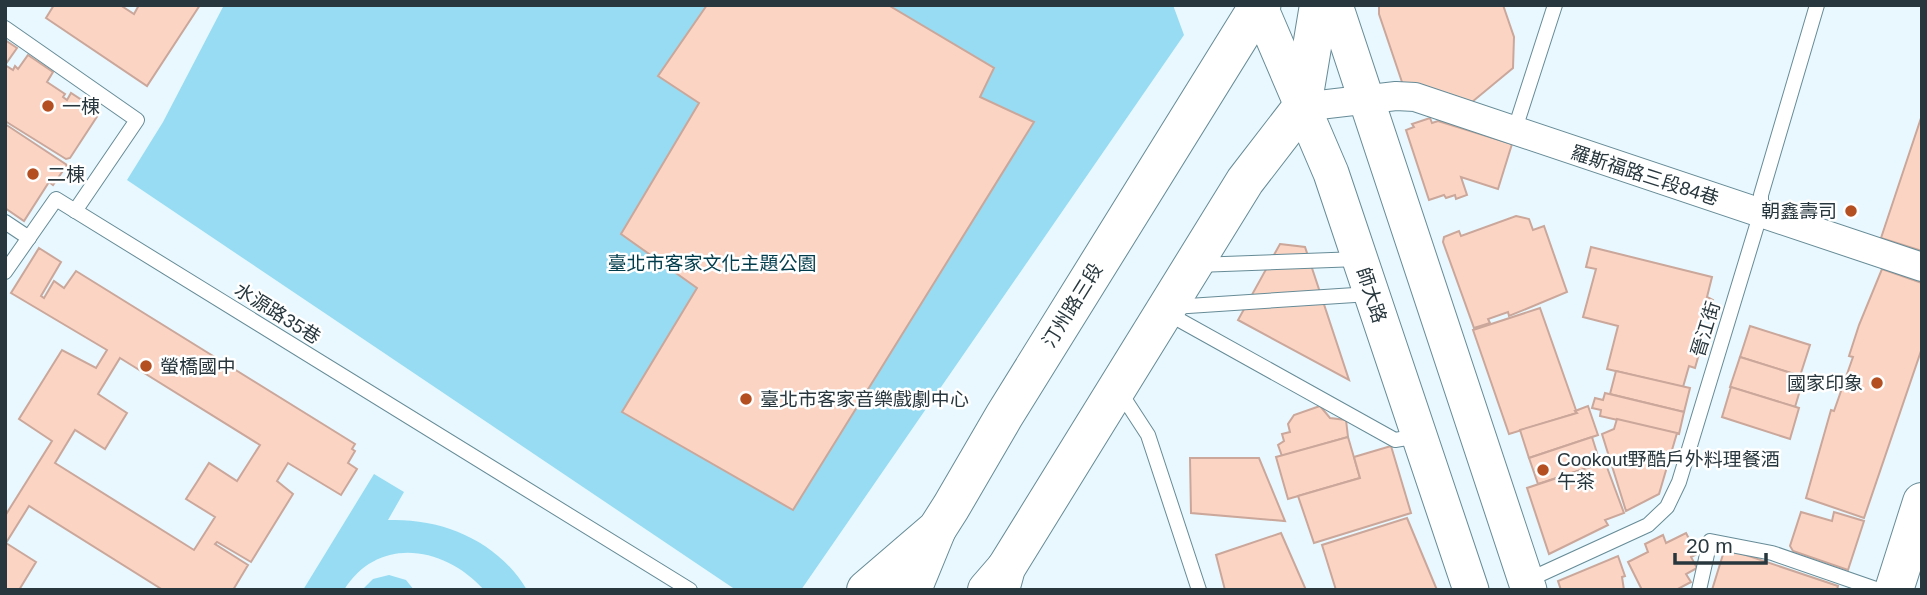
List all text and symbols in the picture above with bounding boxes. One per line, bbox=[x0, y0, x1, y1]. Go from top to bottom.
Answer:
place label: 一棟 bbox=[62, 96, 100, 117]
marker: 一棟 bbox=[40, 98, 56, 114]
street label: 羅斯福路三段84巷 bbox=[1568, 142, 1721, 209]
place label: 二棟 bbox=[47, 164, 85, 185]
marker: 二棟 bbox=[25, 166, 41, 182]
place label: 朝鑫壽司 bbox=[1761, 201, 1837, 222]
marker: 朝鑫壽司 bbox=[1843, 203, 1859, 219]
park label: 臺北市客家文化主題公園 bbox=[607, 253, 817, 274]
street label: 汀州路三段 bbox=[1038, 259, 1107, 351]
street label: 師大路 bbox=[1353, 265, 1390, 326]
street label: 水源路35巷 bbox=[231, 279, 324, 348]
street label: 晉江街 bbox=[1687, 299, 1724, 359]
place label: 螢橋國中 bbox=[160, 356, 236, 377]
marker: 螢橋國中 bbox=[138, 358, 154, 374]
place label: 國家印象 bbox=[1787, 373, 1863, 394]
marker: 國家印象 bbox=[1869, 375, 1885, 391]
place label: 臺北市客家音樂戲劇中心 bbox=[760, 389, 969, 410]
marker: 臺北市客家音樂戲劇中心 bbox=[738, 391, 754, 407]
place label: Cookout野酷戶外料理餐酒 午茶 bbox=[1557, 449, 1780, 492]
marker: Cookout野酷戶外料理餐酒 午茶 bbox=[1535, 462, 1551, 478]
scale bar bbox=[1675, 522, 1766, 566]
text: 20 m bbox=[1686, 534, 1733, 557]

